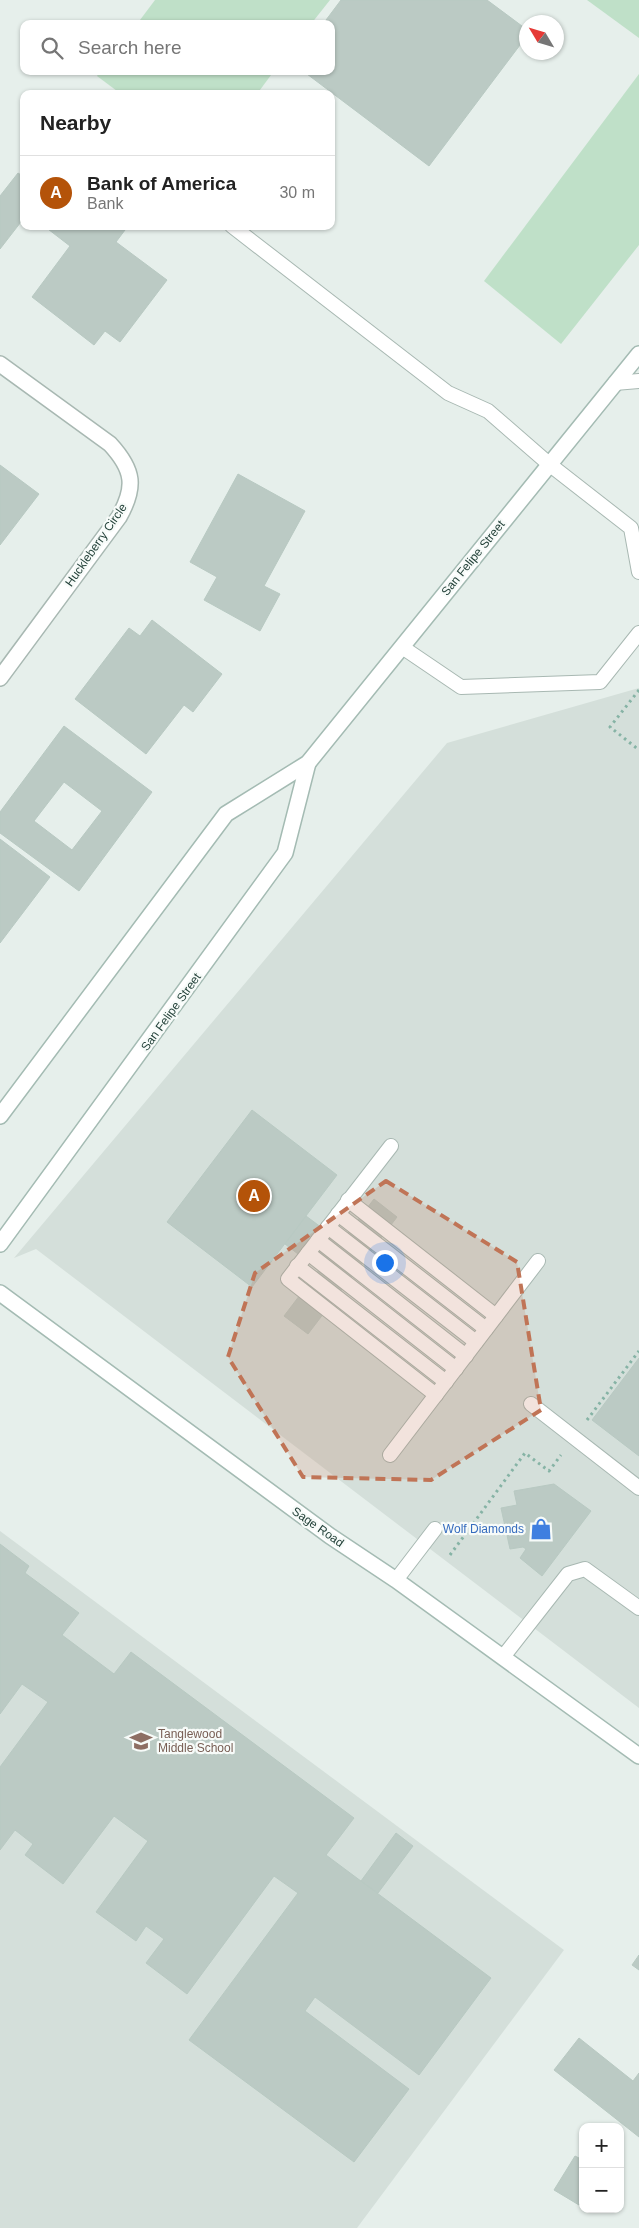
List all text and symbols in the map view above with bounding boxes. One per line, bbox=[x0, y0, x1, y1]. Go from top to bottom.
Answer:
north arrow bbox=[519, 15, 564, 60]
search box bbox=[20, 20, 335, 75]
icon: search bbox=[38, 34, 66, 62]
text: Search here bbox=[78, 37, 182, 58]
text: Nearby bbox=[40, 111, 111, 134]
text: Bank of America bbox=[87, 173, 236, 194]
text: A bbox=[50, 184, 62, 201]
text: 30 m bbox=[279, 184, 315, 201]
text: Bank bbox=[87, 195, 123, 212]
street label: Huckleberry Circle bbox=[62, 501, 130, 589]
street label: San Felipe Street bbox=[438, 517, 508, 598]
street label: San Felipe Street bbox=[138, 970, 204, 1054]
pin: A bbox=[238, 1177, 270, 1215]
your location bbox=[372, 1250, 398, 1276]
street label: Sage Road bbox=[289, 1504, 347, 1550]
shop icon: Wolf Diamonds bbox=[528, 1516, 554, 1542]
place label: Wolf Diamonds bbox=[443, 1522, 524, 1536]
place label: Tanglewood Middle School bbox=[158, 1727, 233, 1755]
school or university icon: Tanglewood Middle School bbox=[128, 1728, 154, 1754]
map controls bbox=[579, 2123, 624, 2213]
button: + bbox=[579, 2123, 624, 2168]
button: − bbox=[579, 2168, 624, 2213]

